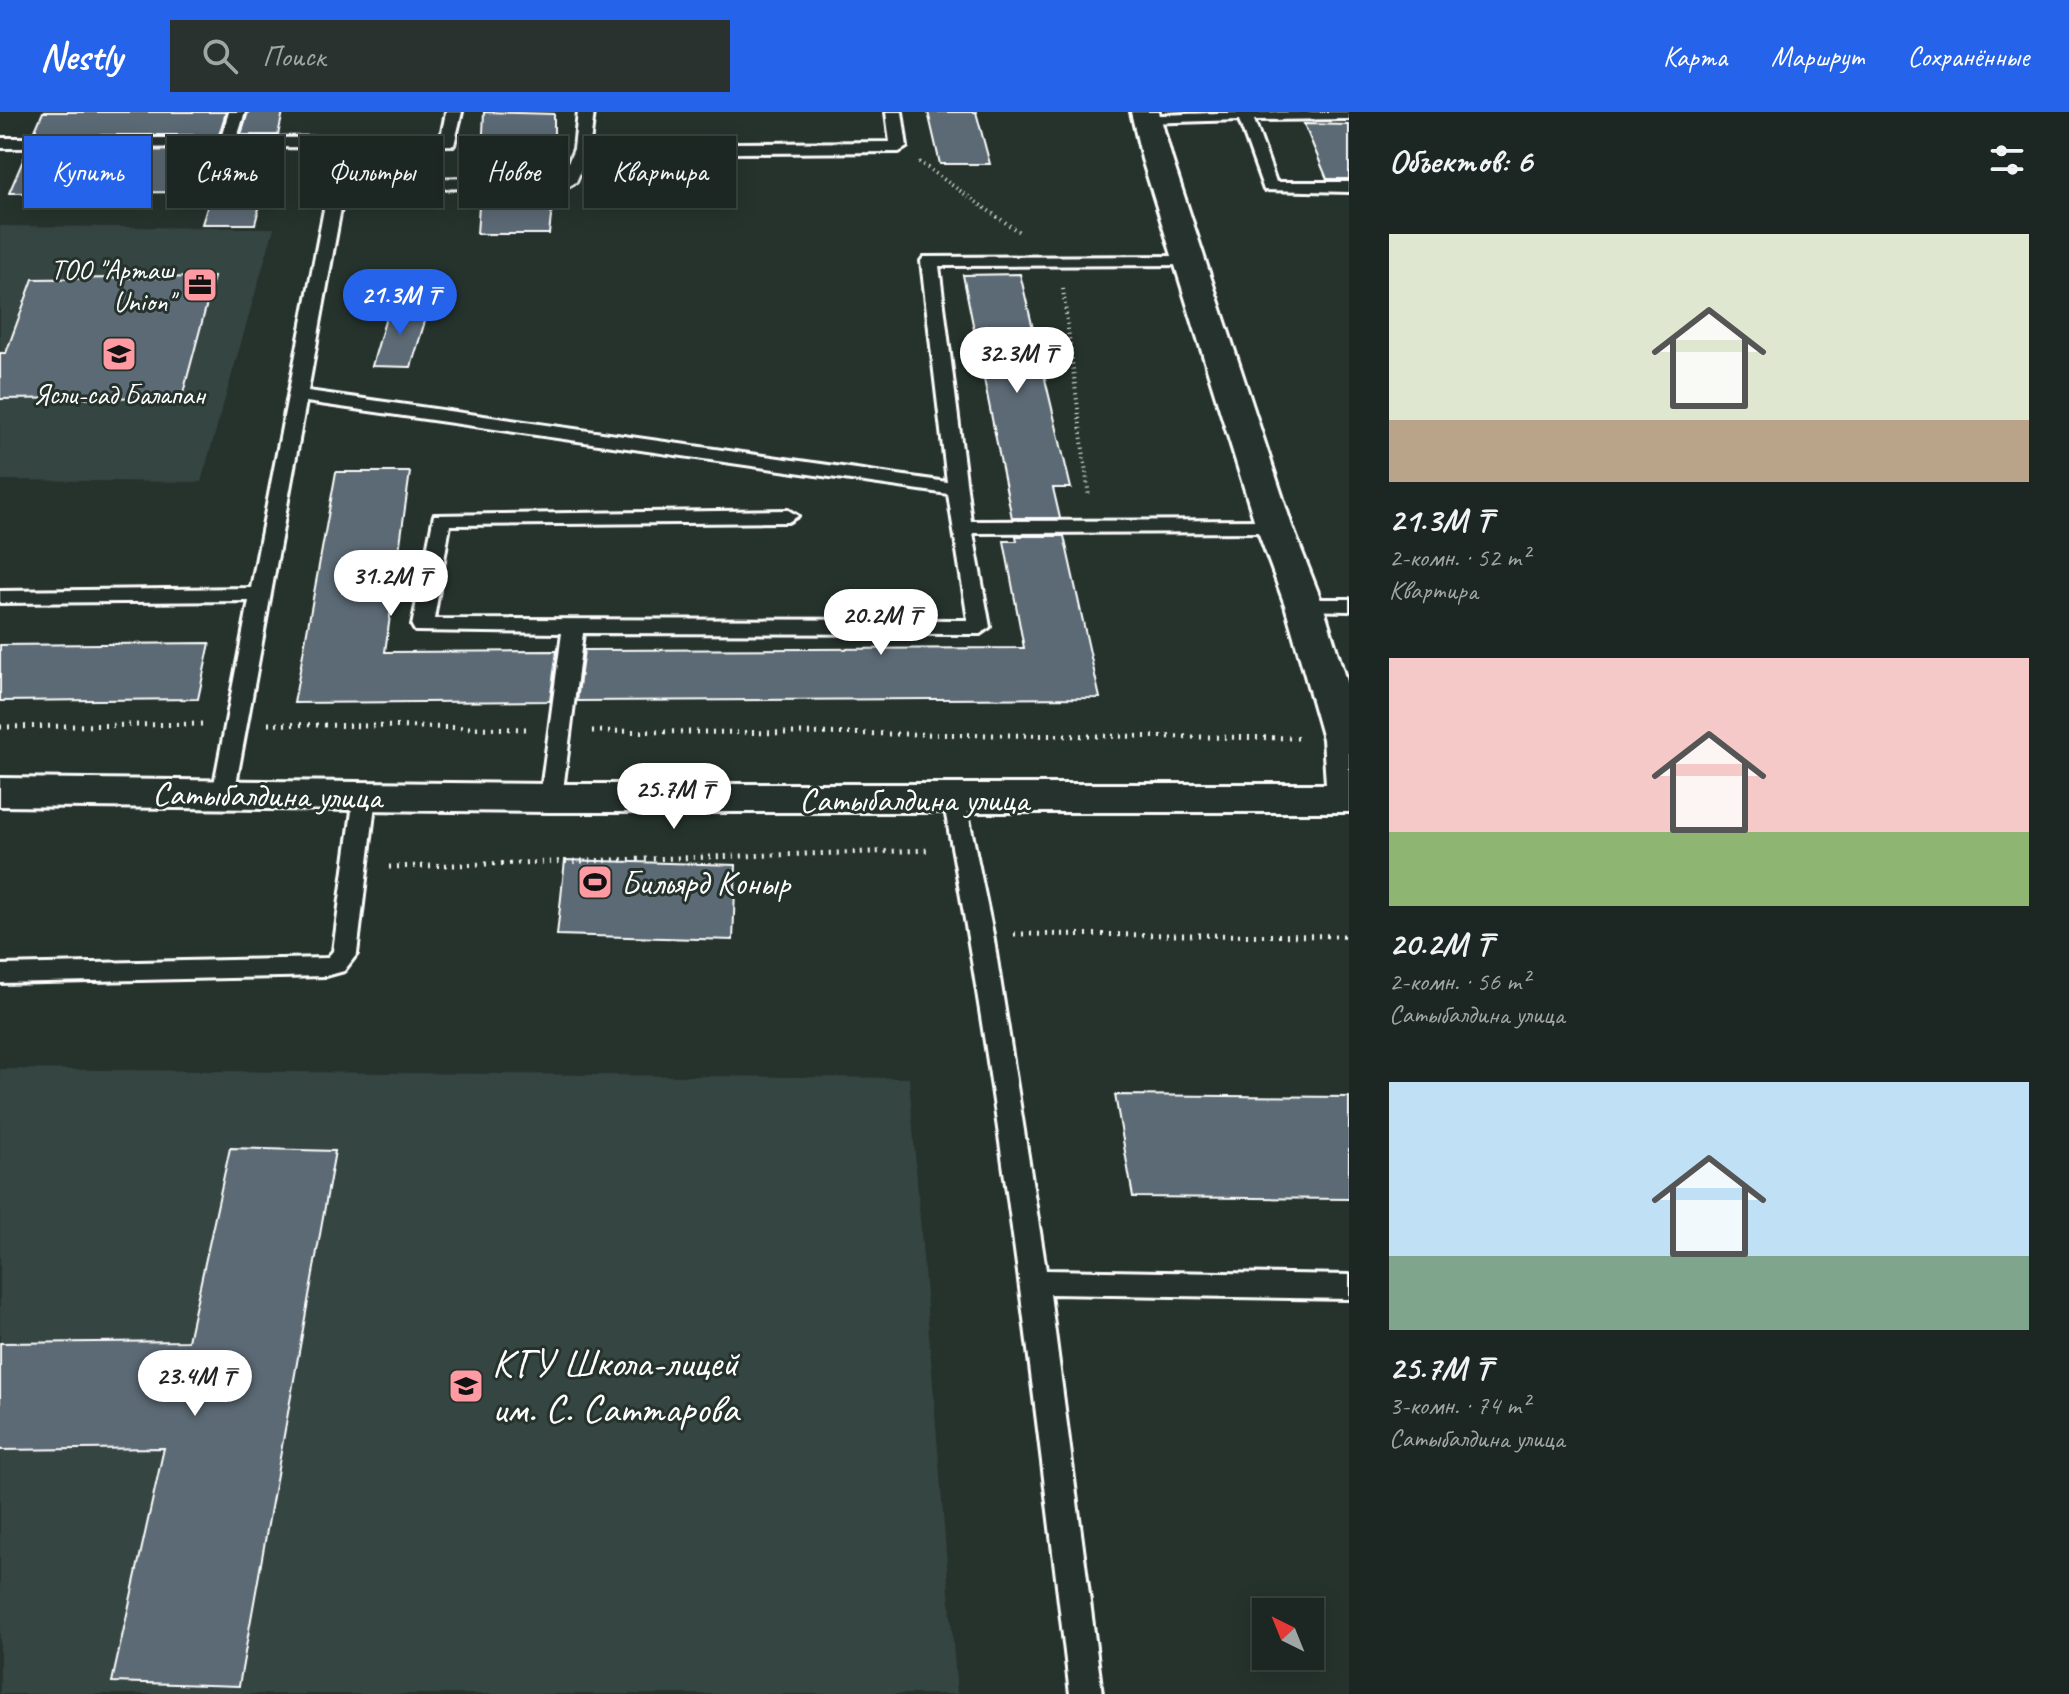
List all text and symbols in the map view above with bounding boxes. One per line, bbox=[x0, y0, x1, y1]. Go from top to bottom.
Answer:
search box bbox=[170, 20, 730, 92]
text: Nestly bbox=[40, 33, 122, 80]
icon: search bbox=[198, 34, 242, 78]
text: Поиск bbox=[262, 37, 326, 75]
text: Карта bbox=[1663, 39, 1727, 74]
text: Маршрут bbox=[1771, 39, 1863, 74]
text: Сохранённые bbox=[1907, 39, 2029, 74]
chip: Купить bbox=[24, 136, 151, 208]
chip: Снять bbox=[167, 136, 284, 208]
chip: Фильтры bbox=[300, 136, 443, 208]
chip: Новое bbox=[459, 136, 568, 208]
chip: Квартира bbox=[584, 136, 736, 208]
icon: filters bbox=[1985, 138, 2029, 182]
text: Объектов: 6 bbox=[1389, 139, 1532, 182]
place label: ТОО "Арташ Union" bbox=[51, 252, 179, 319]
office icon: ТОО "Арташ Union" bbox=[181, 266, 219, 304]
pin: 21.3M ₸ bbox=[326, 269, 474, 337]
text: 21.3M ₸ bbox=[361, 278, 439, 311]
icon: home bbox=[1637, 286, 1781, 430]
pin: 32.3M ₸ bbox=[943, 327, 1091, 395]
school or university icon: Ясли-сад Балапан bbox=[100, 335, 138, 373]
text: 32.3M ₸ bbox=[978, 336, 1056, 369]
place label: Ясли-сад Балапан bbox=[33, 377, 206, 412]
text: 21.3M ₸ bbox=[1389, 498, 1491, 541]
text: 2-комн. · 52 m² bbox=[1389, 541, 1529, 574]
pin: 31.2M ₸ bbox=[317, 550, 465, 618]
text: 31.2M ₸ bbox=[352, 559, 430, 592]
text: Квартира bbox=[1389, 574, 1478, 607]
pin: 20.2M ₸ bbox=[807, 589, 955, 657]
text: 20.2M ₸ bbox=[842, 598, 920, 631]
icon: home bbox=[1637, 710, 1781, 854]
pin: 25.7M ₸ bbox=[600, 763, 748, 831]
street label: Сатыбалдина улица bbox=[152, 772, 385, 819]
text: 25.7M ₸ bbox=[635, 772, 713, 805]
street label: Сатыбалдина улица bbox=[799, 778, 1032, 821]
place label: Бильярд Коныр bbox=[621, 861, 792, 904]
sports icon: Бильярд Коныр bbox=[576, 863, 614, 901]
text: 20.2M ₸ bbox=[1389, 922, 1491, 965]
text: 2-комн. · 56 m² bbox=[1389, 965, 1529, 998]
text: Сатыбалдина улица bbox=[1389, 998, 1564, 1031]
icon: home bbox=[1637, 1134, 1781, 1278]
place label: КГУ Школа-лицей им. С. Саттарова bbox=[492, 1338, 741, 1434]
text: 25.7M ₸ bbox=[1389, 1346, 1491, 1389]
pin: 23.4M ₸ bbox=[121, 1350, 269, 1418]
text: 23.4M ₸ bbox=[156, 1359, 234, 1392]
school or university icon: КГУ Школа-лицей им. С. Саттарова bbox=[447, 1367, 485, 1405]
text: 3-комн. · 74 m² bbox=[1389, 1389, 1529, 1422]
text: Сатыбалдина улица bbox=[1389, 1422, 1564, 1455]
north arrow bbox=[1252, 1598, 1324, 1670]
map controls bbox=[1252, 1598, 1324, 1670]

